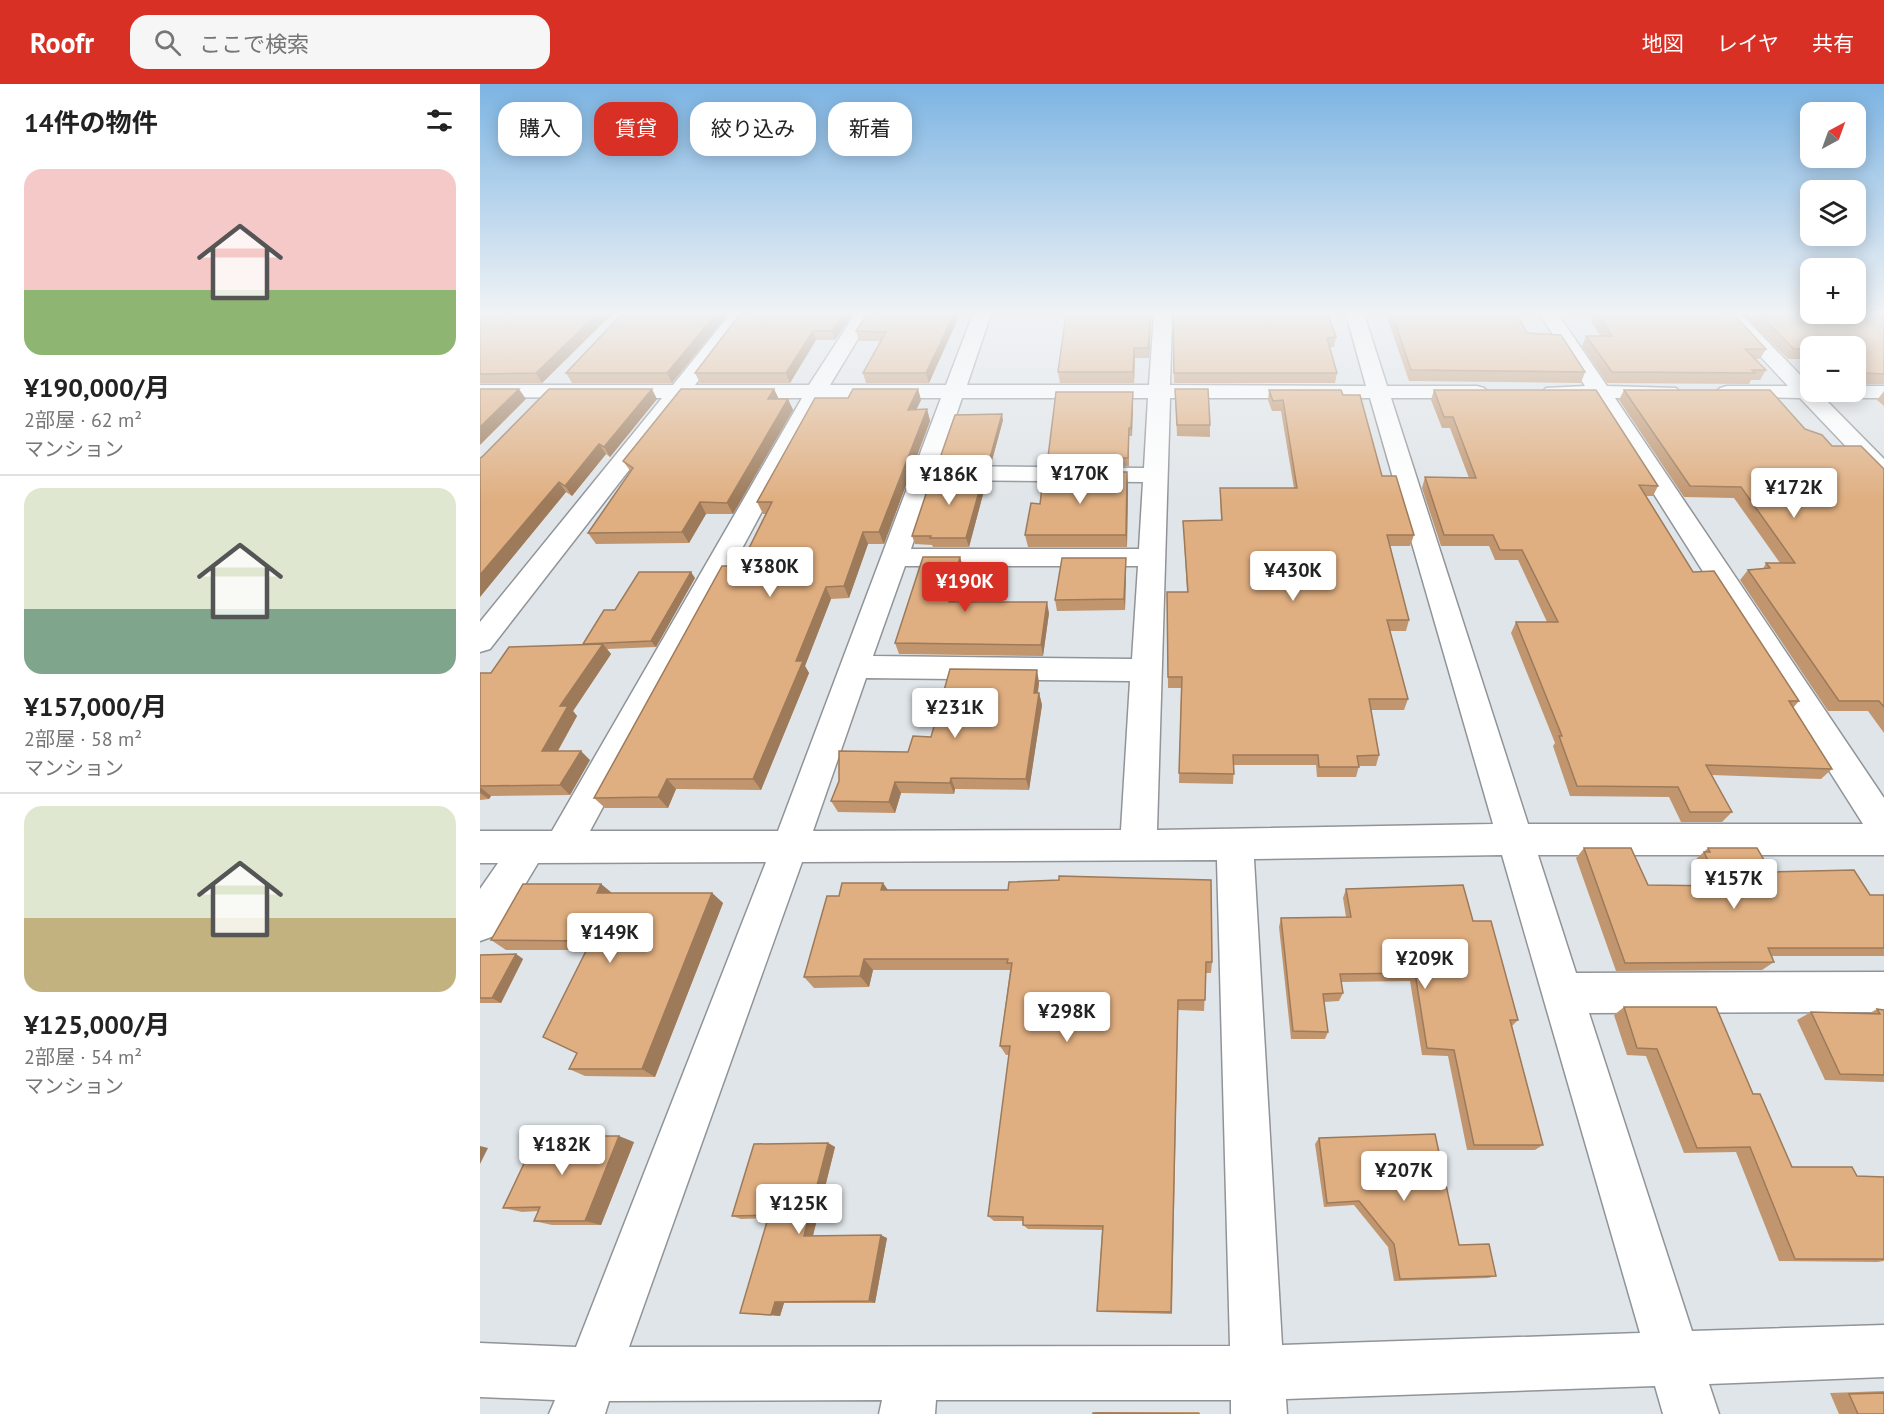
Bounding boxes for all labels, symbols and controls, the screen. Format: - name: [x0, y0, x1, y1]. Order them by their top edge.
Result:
- search box: [130, 15, 550, 69]
- text: Roofr: [30, 24, 94, 61]
- icon: search: [151, 26, 184, 59]
- text: ここで検索: [199, 30, 309, 58]
- text: 地図: [1642, 30, 1684, 57]
- text: レイヤ: [1717, 30, 1779, 57]
- text: 共有: [1812, 30, 1854, 57]
- chip: 購入: [498, 102, 582, 156]
- chip: 賃貸: [594, 102, 678, 156]
- chip: 絞り込み: [690, 102, 816, 156]
- chip: 新着: [828, 102, 912, 156]
- north arrow: [1800, 102, 1866, 168]
- map controls: [1800, 102, 1866, 402]
- icon: filters: [423, 104, 456, 137]
- text: 14件の物件: [24, 106, 157, 139]
- button: layers: [1800, 180, 1866, 246]
- icon: home: [186, 208, 294, 316]
- button: +: [1800, 258, 1866, 324]
- button: −: [1800, 336, 1866, 402]
- text: ¥190,000/月: [24, 371, 170, 404]
- text: 2部屋 · 62 m²: [24, 407, 142, 433]
- text: マンション: [24, 436, 124, 462]
- pin: ¥170K: [1038, 454, 1122, 505]
- pin: ¥186K: [907, 455, 991, 506]
- text: ¥170K: [1051, 460, 1109, 486]
- text: ¥186K: [920, 461, 978, 487]
- pin: ¥172K: [1752, 468, 1836, 519]
- text: ¥172K: [1765, 474, 1823, 500]
- icon: home: [186, 527, 294, 635]
- pin: ¥380K: [728, 547, 812, 598]
- pin: ¥430K: [1251, 551, 1335, 602]
- text: ¥380K: [741, 553, 799, 579]
- text: ¥430K: [1264, 557, 1322, 583]
- pin: ¥190K: [923, 562, 1007, 613]
- text: ¥190K: [936, 568, 994, 594]
- pin: ¥231K: [913, 688, 997, 739]
- text: ¥157,000/月: [24, 690, 167, 723]
- text: ¥231K: [926, 694, 984, 720]
- text: 2部屋 · 58 m²: [24, 726, 142, 752]
- text: マンション: [24, 755, 124, 781]
- icon: home: [186, 845, 294, 953]
- pin: ¥157K: [1692, 859, 1776, 910]
- text: ¥157K: [1705, 865, 1763, 891]
- pin: ¥149K: [568, 913, 652, 964]
- text: ¥149K: [581, 919, 639, 945]
- pin: ¥209K: [1383, 939, 1467, 990]
- text: ¥209K: [1396, 945, 1454, 971]
- pin: ¥298K: [1025, 992, 1109, 1043]
- text: ¥298K: [1038, 998, 1096, 1024]
- text: ¥125,000/月: [24, 1008, 170, 1041]
- text: 2部屋 · 54 m²: [24, 1044, 142, 1070]
- text: マンション: [24, 1073, 124, 1099]
- pin: ¥182K: [520, 1125, 604, 1176]
- text: ¥182K: [533, 1131, 591, 1157]
- pin: ¥207K: [1362, 1151, 1446, 1202]
- text: ¥207K: [1375, 1157, 1433, 1183]
- pin: ¥125K: [757, 1184, 841, 1235]
- text: ¥125K: [770, 1190, 828, 1216]

